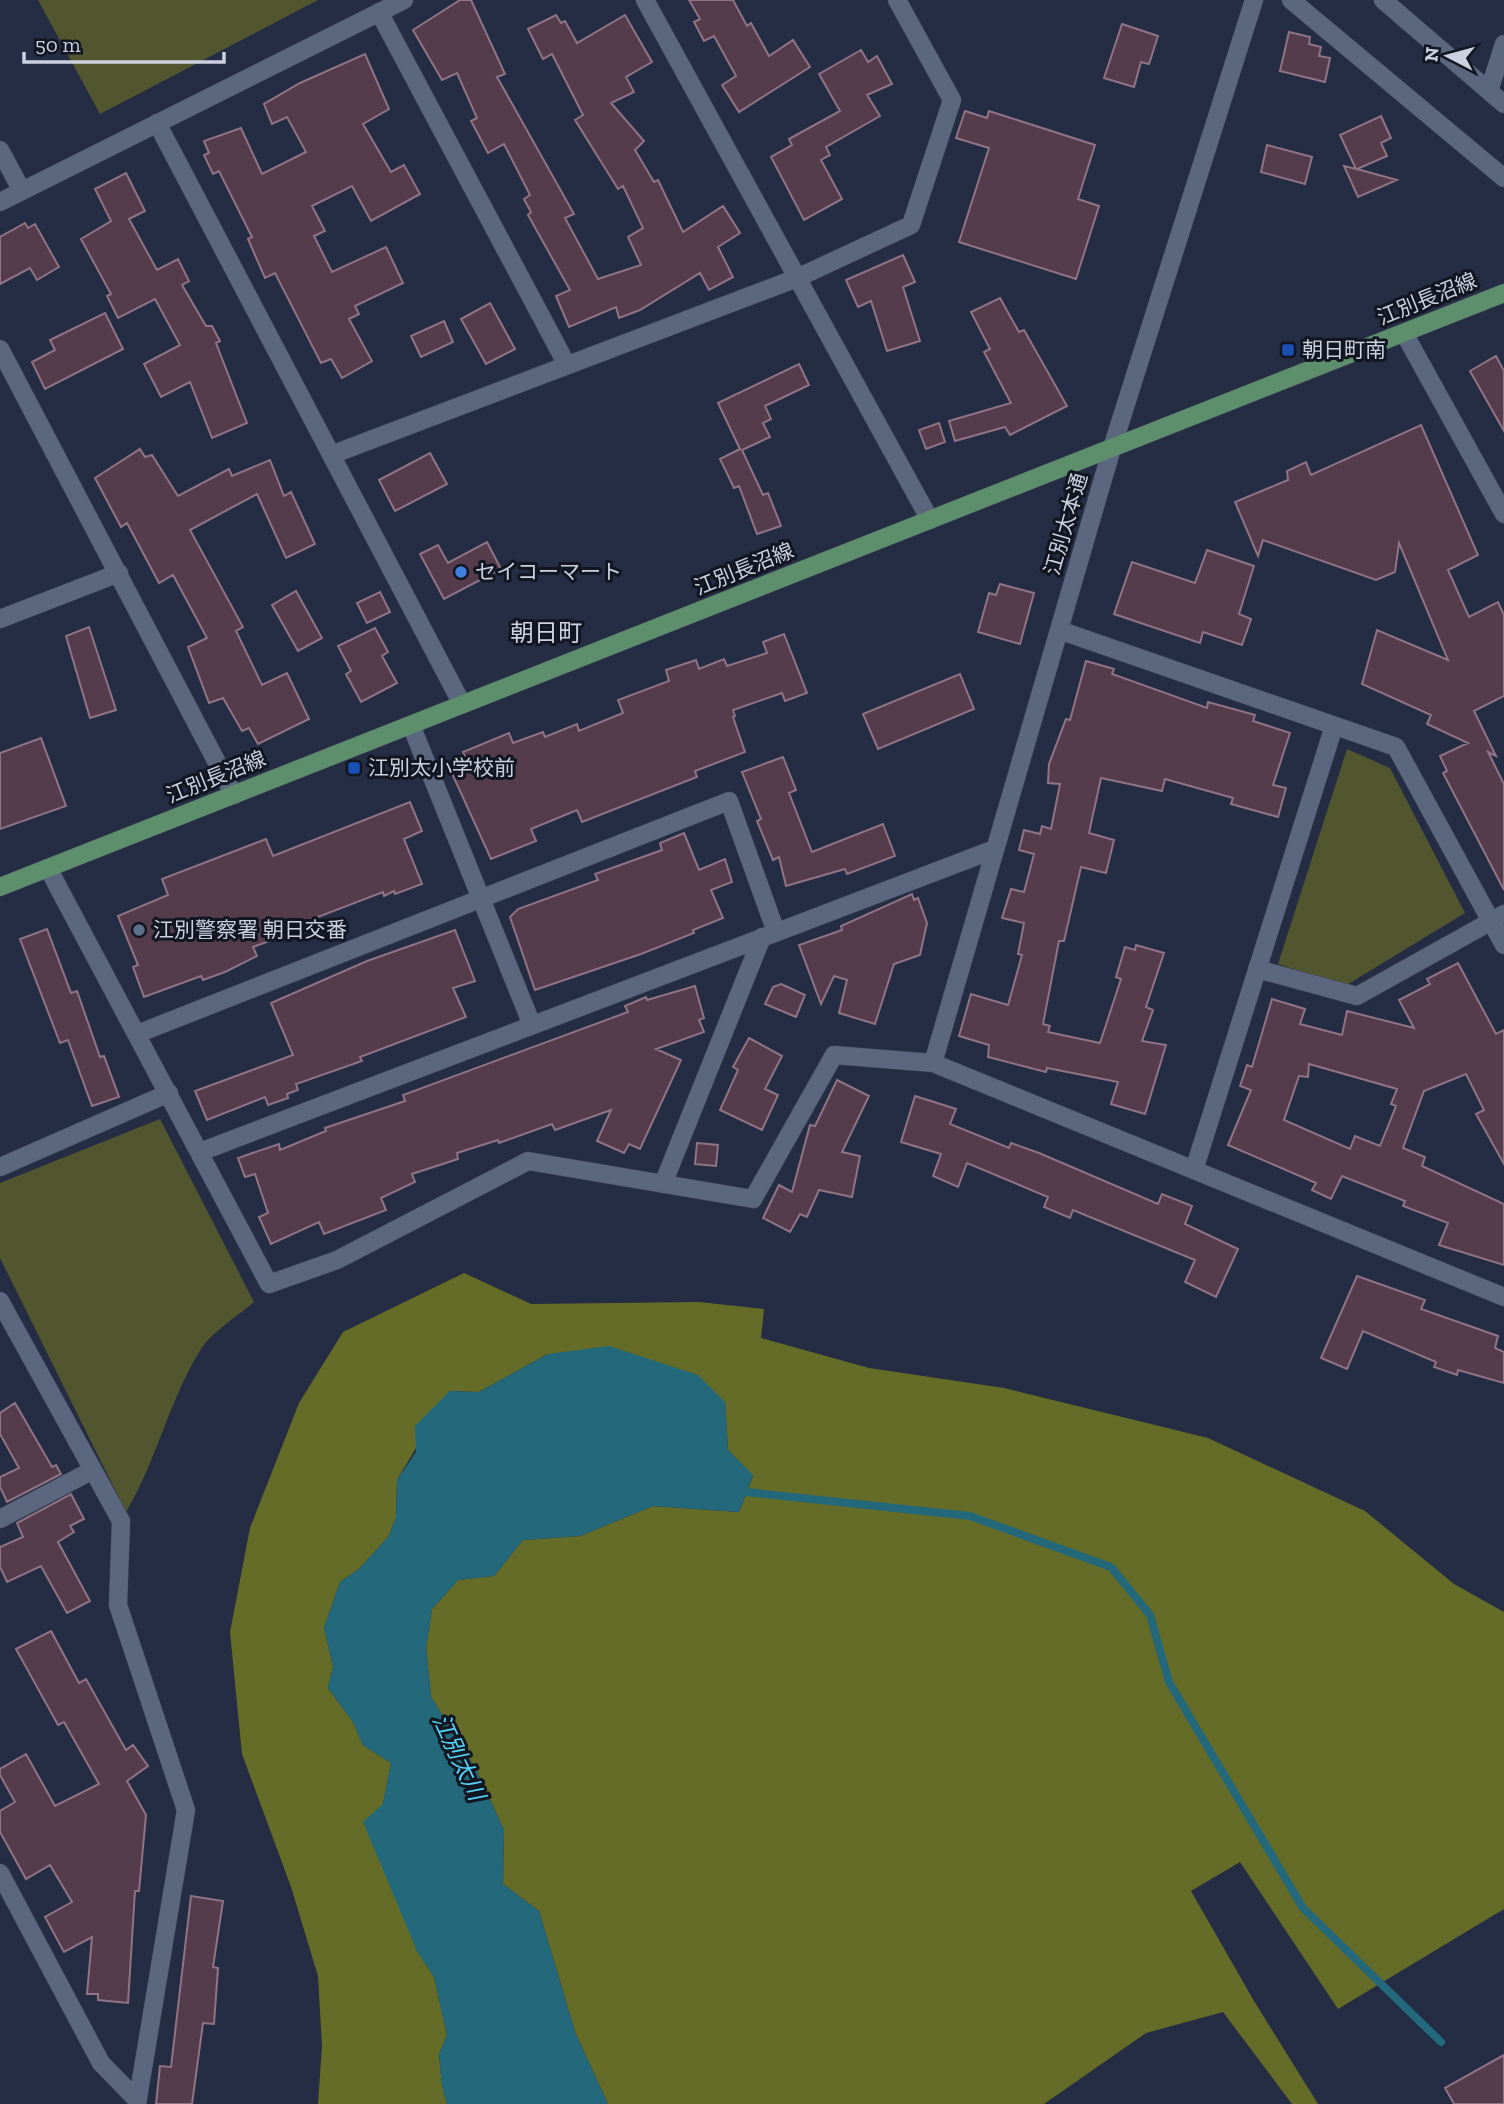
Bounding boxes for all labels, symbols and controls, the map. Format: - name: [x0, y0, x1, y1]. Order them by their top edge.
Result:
- scale bar: [24, 21, 224, 65]
- north arrow: [1413, 21, 1483, 91]
- text: 50 m: [35, 32, 81, 57]
- text: N: [1419, 46, 1444, 63]
- street label: 江別長沼線: [1373, 267, 1480, 330]
- place label: 朝日町南: [1302, 337, 1386, 362]
- marker: 朝日町南: [1280, 342, 1296, 358]
- street label: 江別太本通: [1039, 470, 1092, 578]
- street label: 江別長沼線: [690, 537, 797, 600]
- place label: セイコーマート: [475, 559, 622, 584]
- marker: セイコーマート: [453, 564, 469, 580]
- district label: 朝日町: [510, 618, 582, 647]
- street label: 江別長沼線: [162, 745, 269, 808]
- place label: 江別太小学校前: [368, 755, 515, 780]
- marker: 江別太小学校前: [346, 760, 362, 776]
- place label: 江別警察署 朝日交番: [153, 917, 347, 942]
- marker: 江別警察署 朝日交番: [131, 922, 147, 938]
- water label: 江別太川: [427, 1709, 492, 1807]

